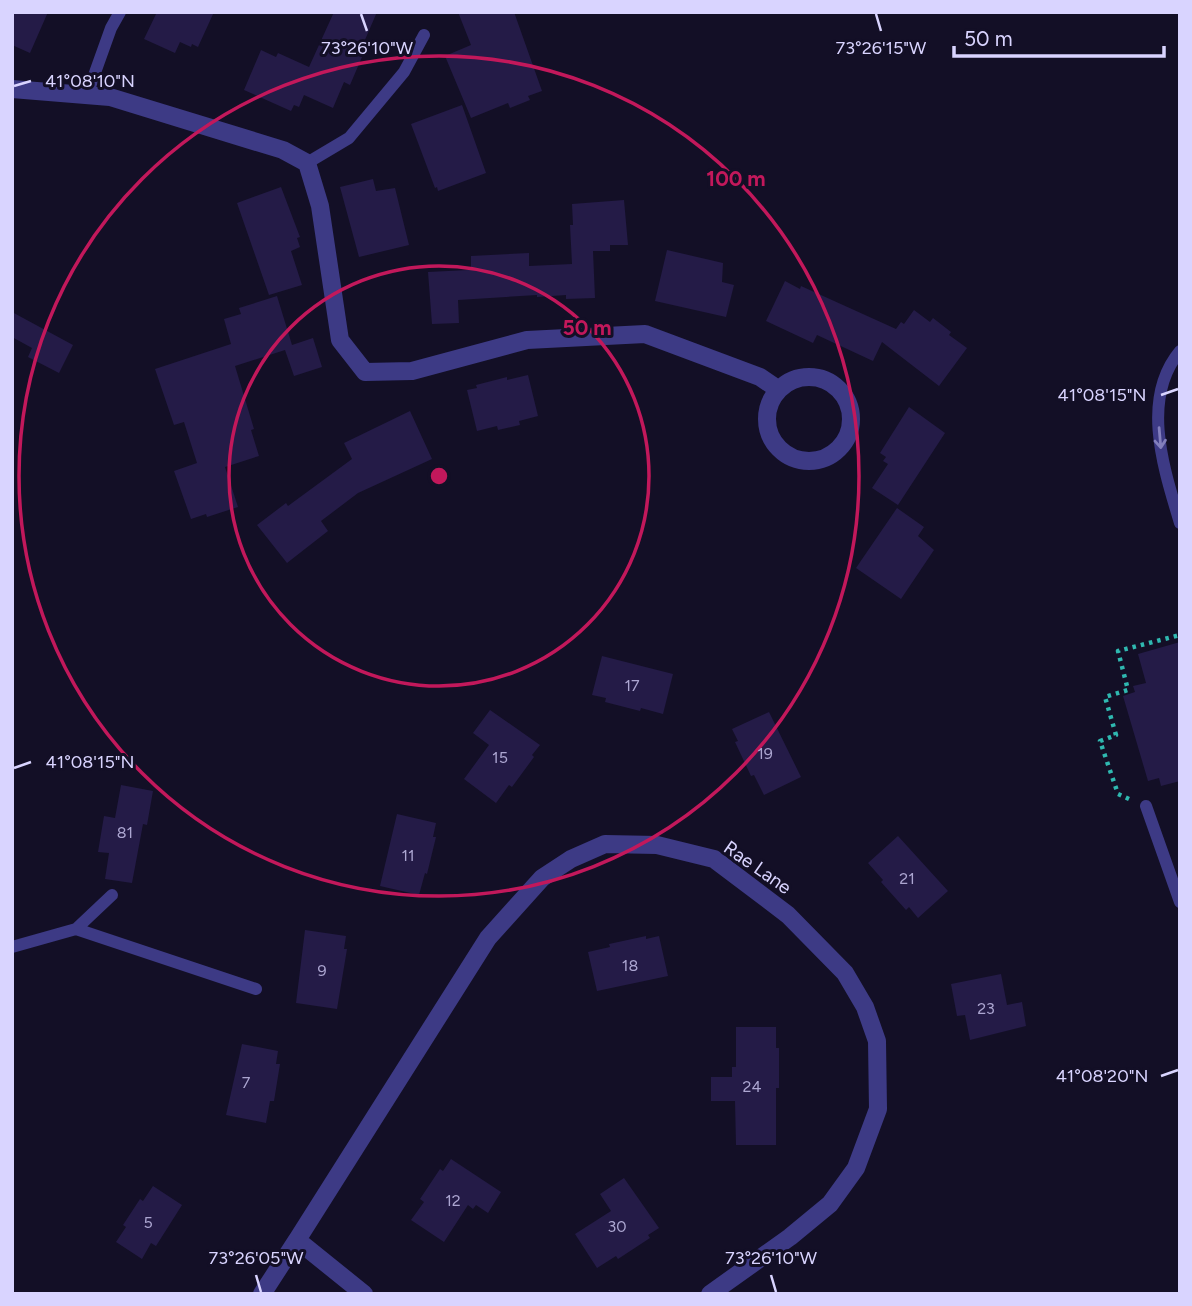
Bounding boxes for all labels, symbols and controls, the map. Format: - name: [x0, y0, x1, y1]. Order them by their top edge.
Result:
- scale bar: [954, 14, 1164, 58]
- text: 50 m: [964, 26, 1013, 51]
- text: 73°26'10"W: [321, 37, 414, 59]
- text: 73°26'15"W: [836, 37, 927, 59]
- text: 41°08'10"N: [45, 70, 135, 92]
- text: 100 m: [706, 166, 766, 191]
- text: 50 m: [562, 315, 612, 340]
- text: 41°08'15"N: [1058, 384, 1146, 406]
- one-way arrow: [1154, 426, 1167, 448]
- centre of rings: [427, 464, 451, 488]
- house number: 17: [624, 676, 640, 695]
- house number: 19: [757, 744, 773, 763]
- house number: 15: [492, 748, 508, 767]
- text: 41°08'15"N: [46, 751, 134, 773]
- house number: 81: [117, 823, 133, 842]
- street label: Rae Lane: [719, 836, 796, 899]
- house number: 11: [401, 846, 415, 865]
- house number: 21: [899, 869, 915, 888]
- house number: 18: [622, 956, 638, 975]
- house number: 9: [317, 961, 327, 980]
- house number: 23: [977, 999, 995, 1018]
- text: 41°08'20"N: [1056, 1065, 1148, 1087]
- house number: 7: [242, 1073, 251, 1092]
- house number: 24: [743, 1077, 761, 1096]
- house number: 12: [445, 1191, 461, 1210]
- house number: 5: [143, 1213, 153, 1232]
- house number: 30: [608, 1217, 626, 1236]
- text: 73°26'05"W: [209, 1247, 304, 1269]
- text: 73°26'10"W: [725, 1247, 818, 1269]

